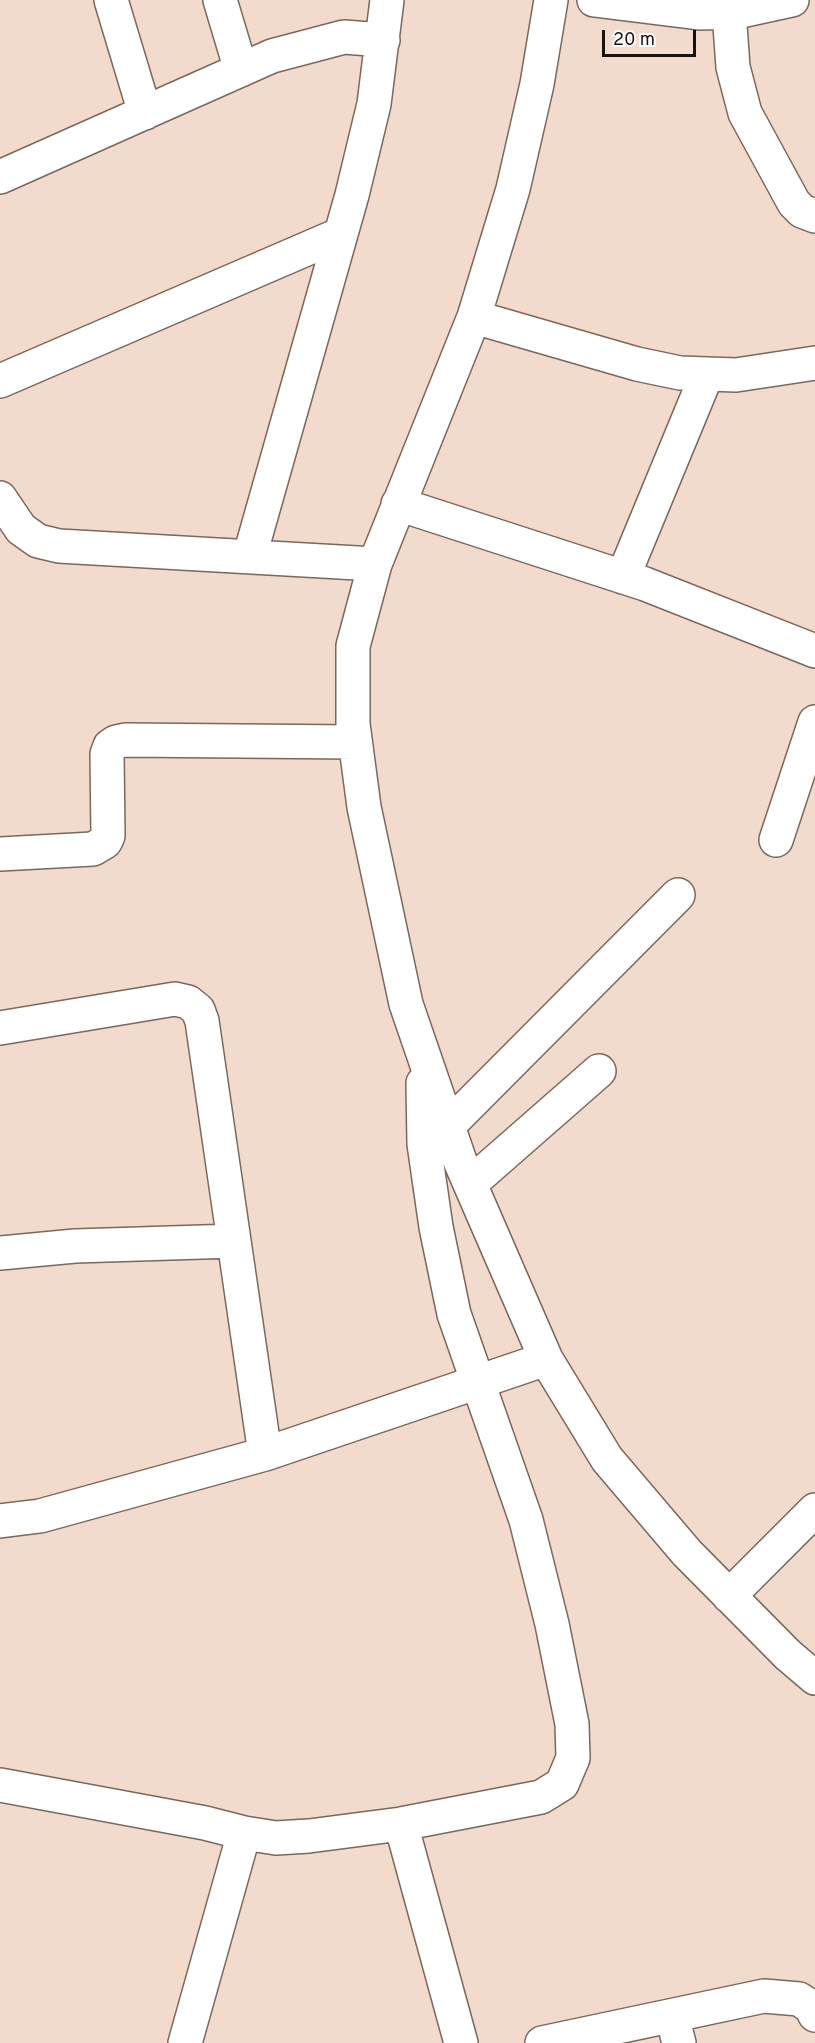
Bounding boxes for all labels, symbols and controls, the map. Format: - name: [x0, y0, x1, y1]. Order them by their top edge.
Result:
- scale bar: [605, 18, 700, 56]
- text: 20 m: [613, 29, 655, 52]

